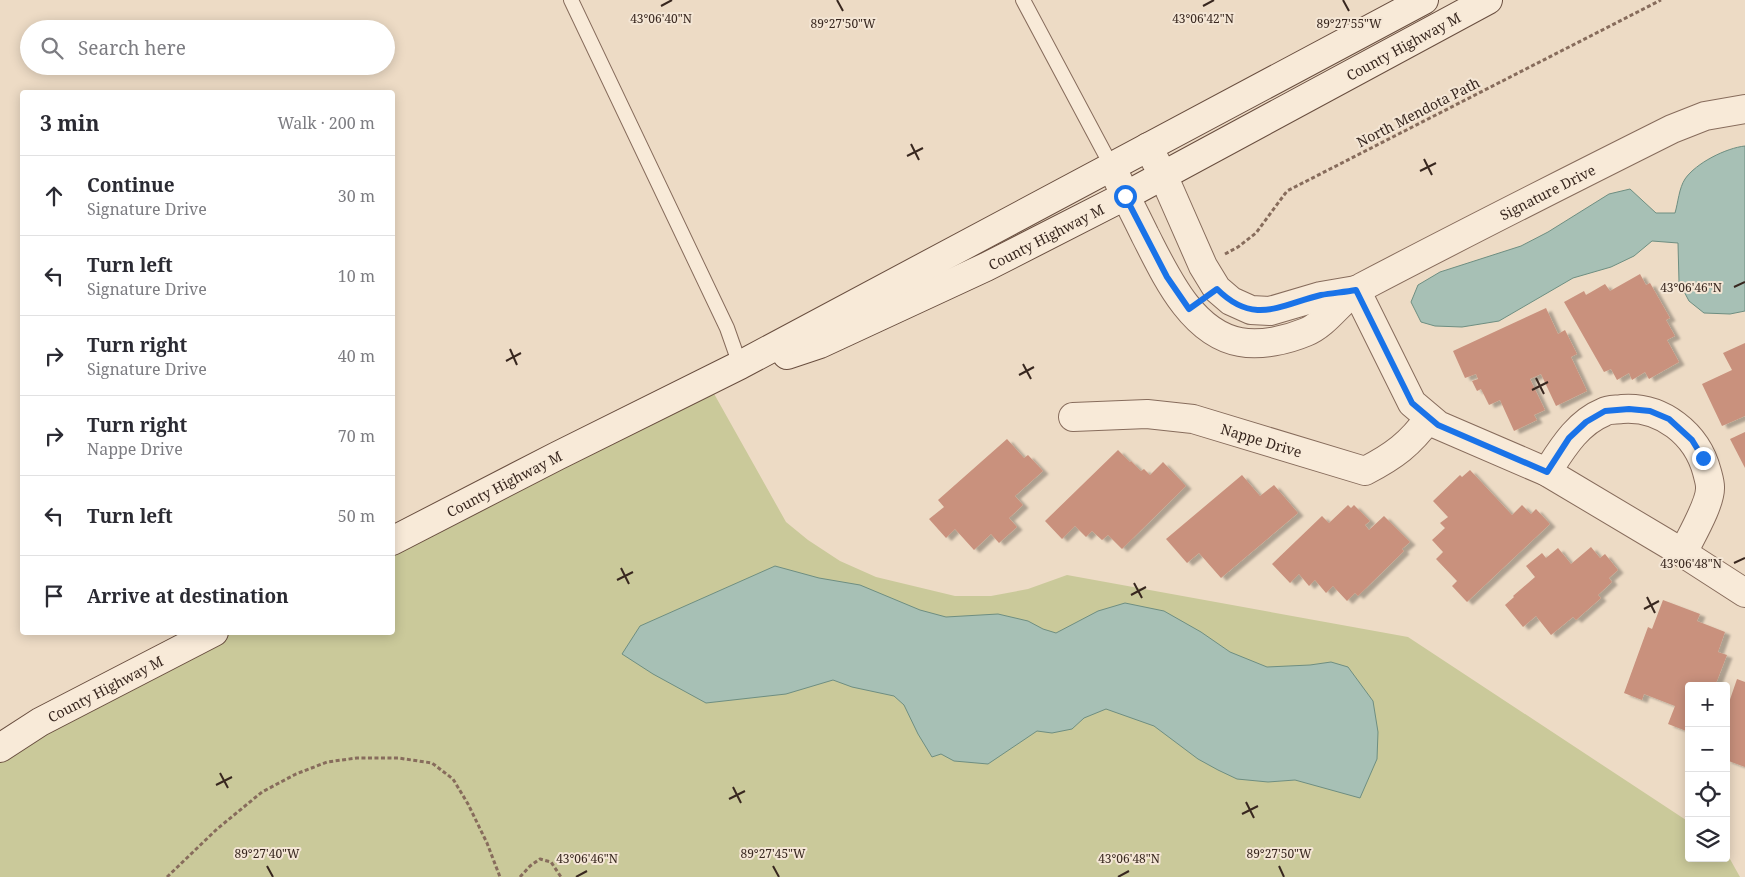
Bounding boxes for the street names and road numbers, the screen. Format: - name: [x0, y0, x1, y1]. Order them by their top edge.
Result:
- street label: County Highway M: [1343, 7, 1464, 84]
- street label: North Mendota Path: [1353, 73, 1483, 151]
- street label: Signature Drive: [1496, 160, 1598, 224]
- street label: County Highway M: [985, 199, 1107, 274]
- street label: Nappe Drive: [1219, 419, 1304, 461]
- street label: County Highway M: [443, 446, 565, 521]
- street label: County Highway M: [44, 651, 166, 726]

